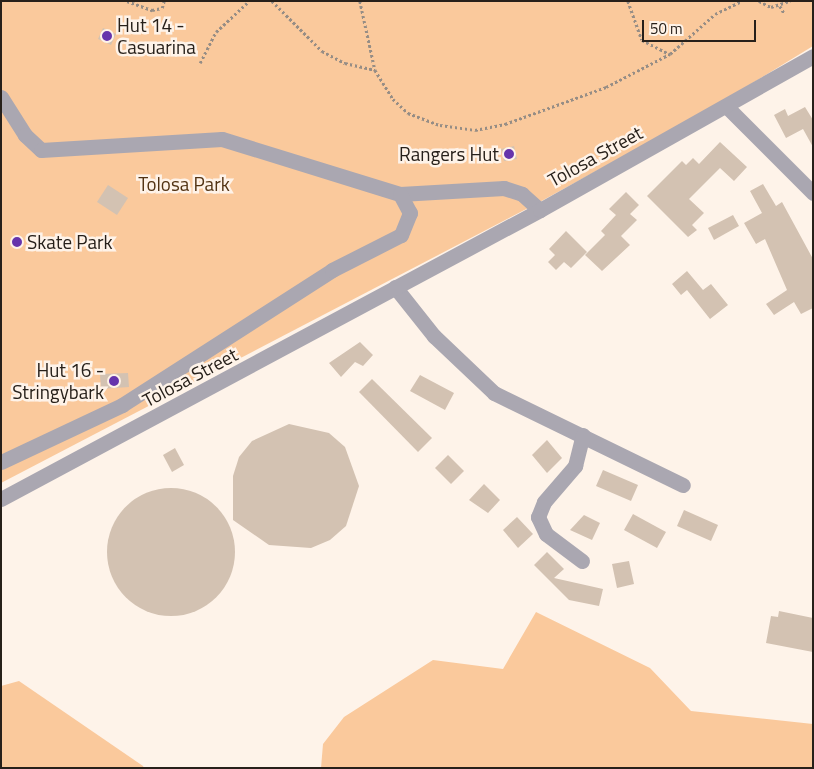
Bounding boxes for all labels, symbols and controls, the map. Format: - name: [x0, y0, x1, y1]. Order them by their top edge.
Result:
- scale bar: [644, 10, 758, 42]
- place label: Hut 14 - Casuarina: [117, 14, 196, 58]
- text: 50 m: [650, 17, 683, 40]
- marker: Hut 14 - Casuarina: [101, 30, 113, 42]
- street label: Tolosa Street: [544, 121, 646, 191]
- place label: Rangers Hut: [399, 143, 499, 165]
- marker: Rangers Hut: [503, 148, 515, 160]
- park label: Tolosa Park: [138, 173, 230, 195]
- place label: Skate Park: [27, 231, 113, 253]
- marker: Skate Park: [11, 236, 23, 248]
- street label: Tolosa Street: [139, 342, 241, 412]
- place label: Hut 16 - Stringybark: [12, 359, 104, 403]
- marker: Hut 16 - Stringybark: [108, 375, 120, 387]

